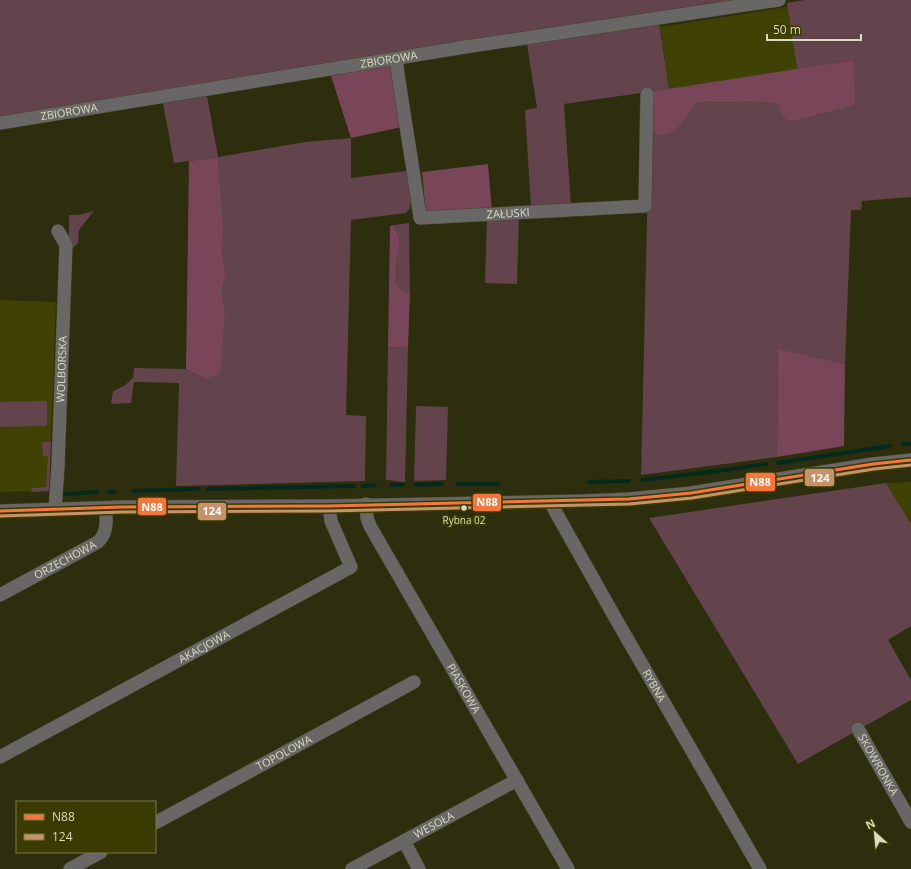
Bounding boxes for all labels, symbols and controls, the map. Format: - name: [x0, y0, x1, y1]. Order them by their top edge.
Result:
- scale bar: [767, 16, 861, 42]
- text: 50 m: [773, 21, 801, 38]
- street label: ZBIOROWA: [359, 47, 418, 71]
- street label: ZBIOROWA: [39, 99, 99, 123]
- street label: ZAŁUSKI: [486, 204, 530, 221]
- street label: WOLBORSKA: [52, 336, 70, 403]
- line badge: 124: [804, 468, 835, 487]
- text: 124: [811, 470, 830, 485]
- line badge: N88: [745, 472, 776, 492]
- text: N88: [749, 474, 771, 489]
- line badge: N88: [472, 493, 502, 512]
- text: N88: [476, 494, 498, 509]
- line badge: N88: [137, 497, 167, 516]
- text: N88: [141, 499, 163, 514]
- line badge: 124: [197, 502, 227, 521]
- text: 124: [203, 503, 222, 518]
- marker: Rybna 02: [459, 503, 469, 513]
- place label: Rybna 02: [442, 513, 486, 527]
- street label: ORZECHOWA: [31, 536, 99, 582]
- street label: AKACJOWA: [175, 626, 232, 666]
- street label: PIASKOWA: [444, 660, 484, 716]
- street label: RYBNA: [639, 666, 670, 704]
- street label: TOPOLOWA: [253, 731, 314, 774]
- street label: SKOWRONKA: [855, 731, 902, 798]
- legend: [16, 801, 156, 853]
- street label: WESOŁA: [411, 807, 456, 841]
- text: N88: [52, 808, 75, 825]
- north arrow: [855, 813, 895, 853]
- text: N: [863, 815, 878, 832]
- text: 124: [52, 828, 73, 845]

